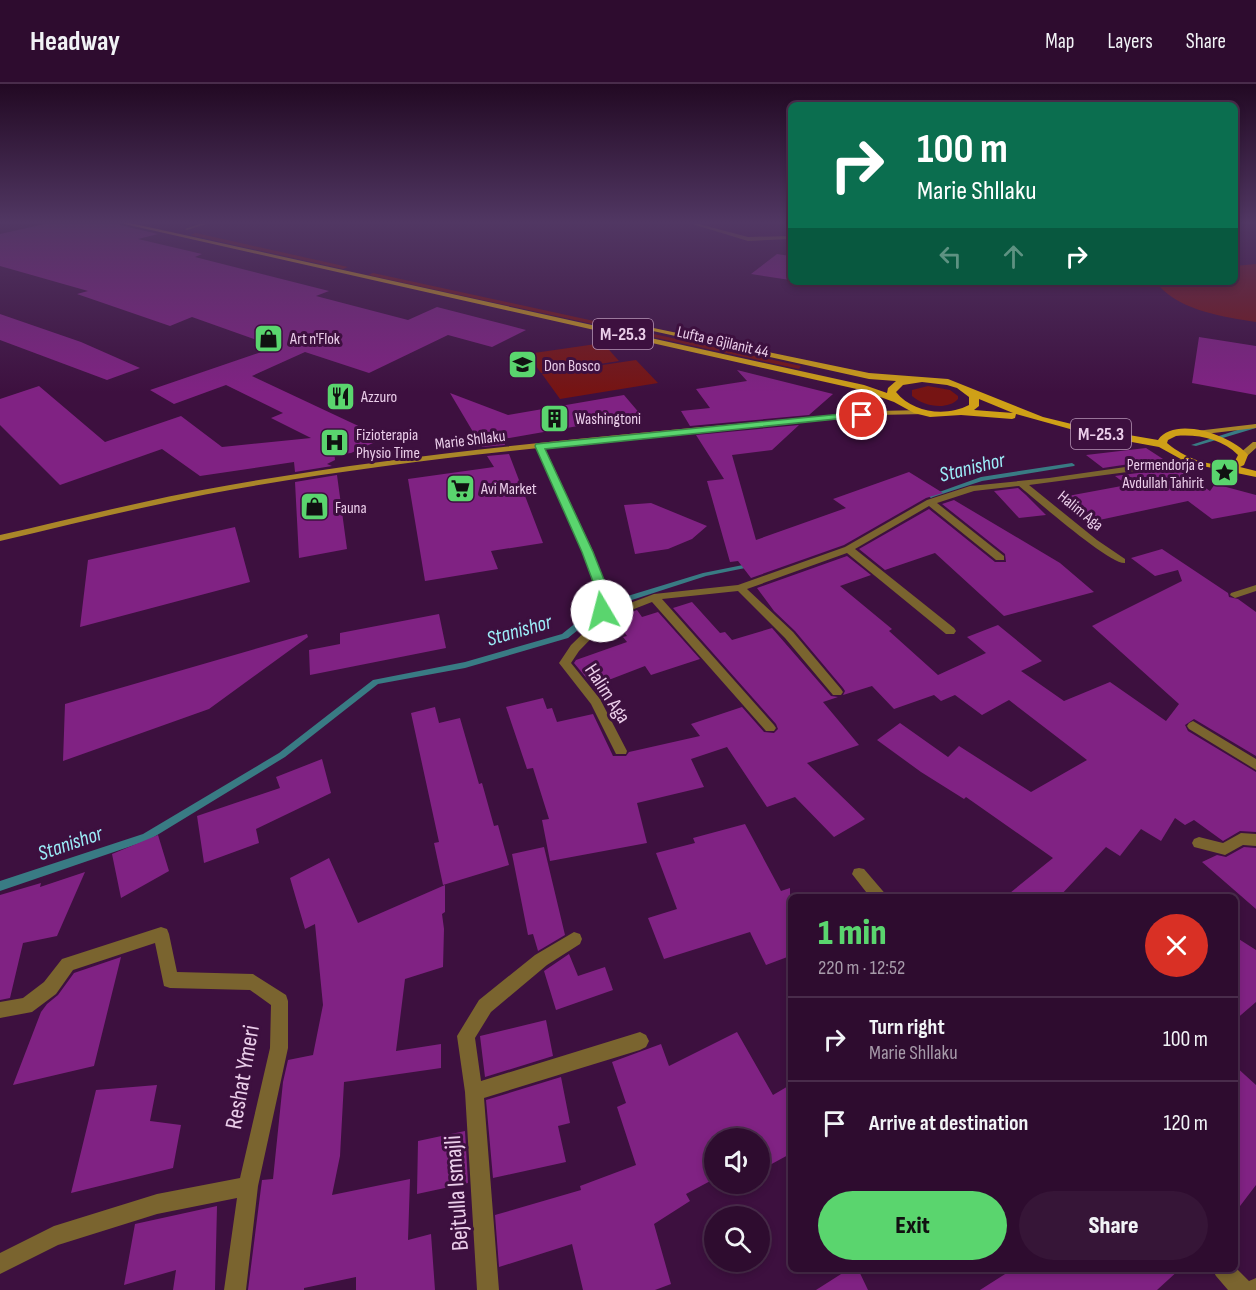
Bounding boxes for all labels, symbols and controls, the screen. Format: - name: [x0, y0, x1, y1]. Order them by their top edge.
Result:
- text: Headway: [30, 25, 120, 58]
- text: Map: [1045, 29, 1074, 54]
- text: Layers: [1107, 29, 1153, 54]
- text: Share: [1186, 29, 1226, 54]
- text: 100 m: [917, 124, 1008, 175]
- icon: right: [818, 126, 896, 204]
- text: Marie Shllaku: [917, 175, 1037, 207]
- icon: left: [934, 240, 967, 273]
- icon: ahead: [997, 240, 1030, 273]
- icon: right: [1060, 240, 1093, 273]
- road number: M-25.3: [593, 319, 653, 349]
- shop icon: Art n'Flok: [253, 322, 285, 354]
- street label: Lufta e Gjilanit 44: [675, 323, 771, 362]
- place label: Art n'Flok: [289, 330, 340, 349]
- school or university icon: Don Bosco: [507, 349, 539, 381]
- place label: Don Bosco: [544, 357, 600, 376]
- restaurant icon: Azzuro: [324, 380, 356, 412]
- place label: Azzuro: [360, 388, 397, 407]
- pin: [836, 389, 887, 440]
- icon: arrive: [845, 398, 878, 431]
- building icon: Washingtoni: [538, 402, 570, 434]
- place label: Washingtoni: [575, 410, 641, 429]
- road number: M-25.3: [1071, 419, 1131, 449]
- place label: Fizioterapia Physio Time: [356, 426, 420, 463]
- hospital icon: Fizioterapia Physio Time: [319, 427, 351, 459]
- street label: Marie Shllaku: [434, 427, 506, 454]
- water label: Stanishor: [937, 447, 1009, 488]
- place label: Permendorja e Avdullah Tahirit: [1122, 456, 1204, 493]
- place icon: Permendorja e Avdullah Tahirit: [1209, 457, 1241, 489]
- supermarket icon: Avi Market: [444, 472, 476, 504]
- place label: Avi Market: [480, 480, 537, 499]
- street label: Halim Aga: [1054, 487, 1107, 535]
- shop icon: Fauna: [298, 491, 330, 523]
- place label: Fauna: [335, 499, 367, 518]
- position arrow: [570, 579, 634, 643]
- water label: Stanishor: [484, 609, 556, 652]
- street label: Halim Aga: [579, 659, 635, 728]
- water label: Stanishor: [35, 820, 107, 866]
- text: 1 min: [818, 912, 886, 955]
- button: close: [1145, 914, 1208, 977]
- text: 220 m · 12:52: [818, 956, 905, 980]
- text: Turn right: [869, 1014, 945, 1041]
- street label: Reshat Ymeri: [219, 1023, 266, 1131]
- icon: right: [818, 1023, 851, 1056]
- text: 100 m: [1163, 1026, 1208, 1053]
- text: Marie Shllaku: [869, 1041, 958, 1065]
- icon: arrive: [818, 1107, 851, 1140]
- text: Arrive at destination: [869, 1110, 1028, 1137]
- text: 120 m: [1164, 1110, 1208, 1137]
- map controls: [704, 1128, 770, 1272]
- button: sound: [704, 1128, 770, 1194]
- street label: Bejtulla Ismajli: [438, 1134, 475, 1252]
- button: Exit: [818, 1191, 1007, 1260]
- button: Share: [1019, 1191, 1208, 1260]
- button: search: [704, 1206, 770, 1272]

